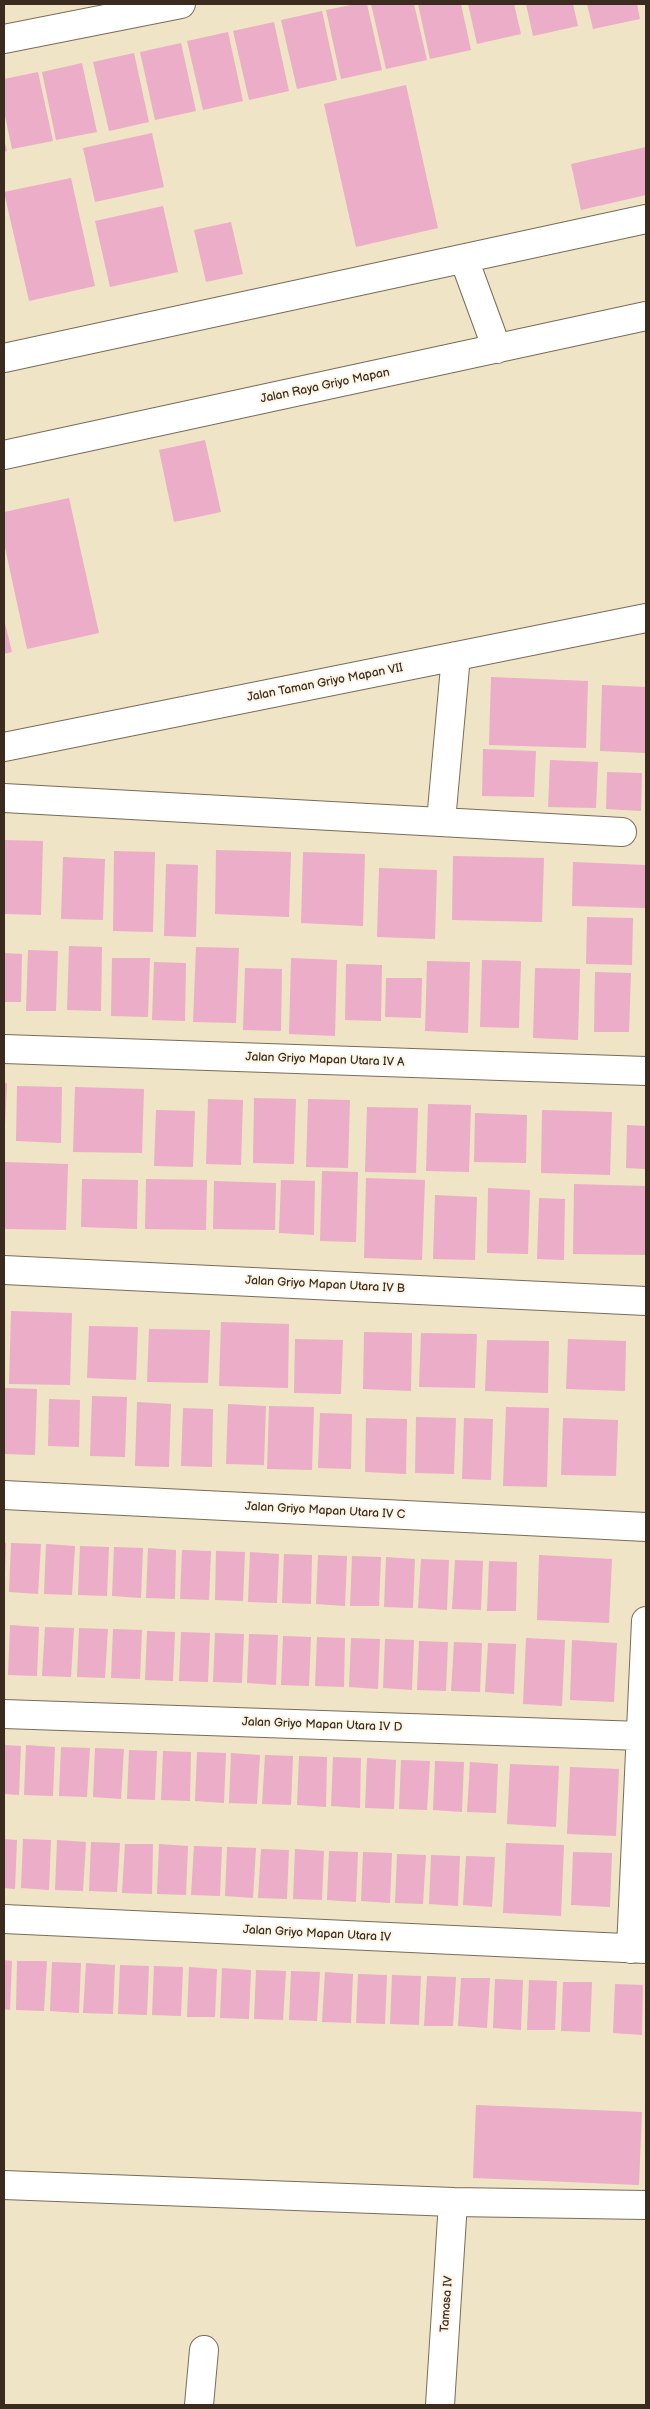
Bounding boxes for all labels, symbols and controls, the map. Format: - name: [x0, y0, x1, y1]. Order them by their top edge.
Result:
- street label: Jalan Raya Griyo Mapan: [259, 365, 391, 407]
- street label: Jalan Taman Griyo Mapan VII: [246, 661, 404, 705]
- street label: Jalan Griyo Mapan Utara IV A: [245, 1050, 405, 1070]
- street label: Jalan Griyo Mapan Utara IV B: [245, 1274, 405, 1296]
- street label: Jalan Griyo Mapan Utara IV C: [245, 1500, 405, 1522]
- street label: Jalan Griyo Mapan Utara IV D: [242, 1715, 402, 1735]
- street label: Jalan Griyo Mapan Utara IV: [242, 1923, 392, 1945]
- street label: Tamasa IV: [438, 2275, 456, 2333]

